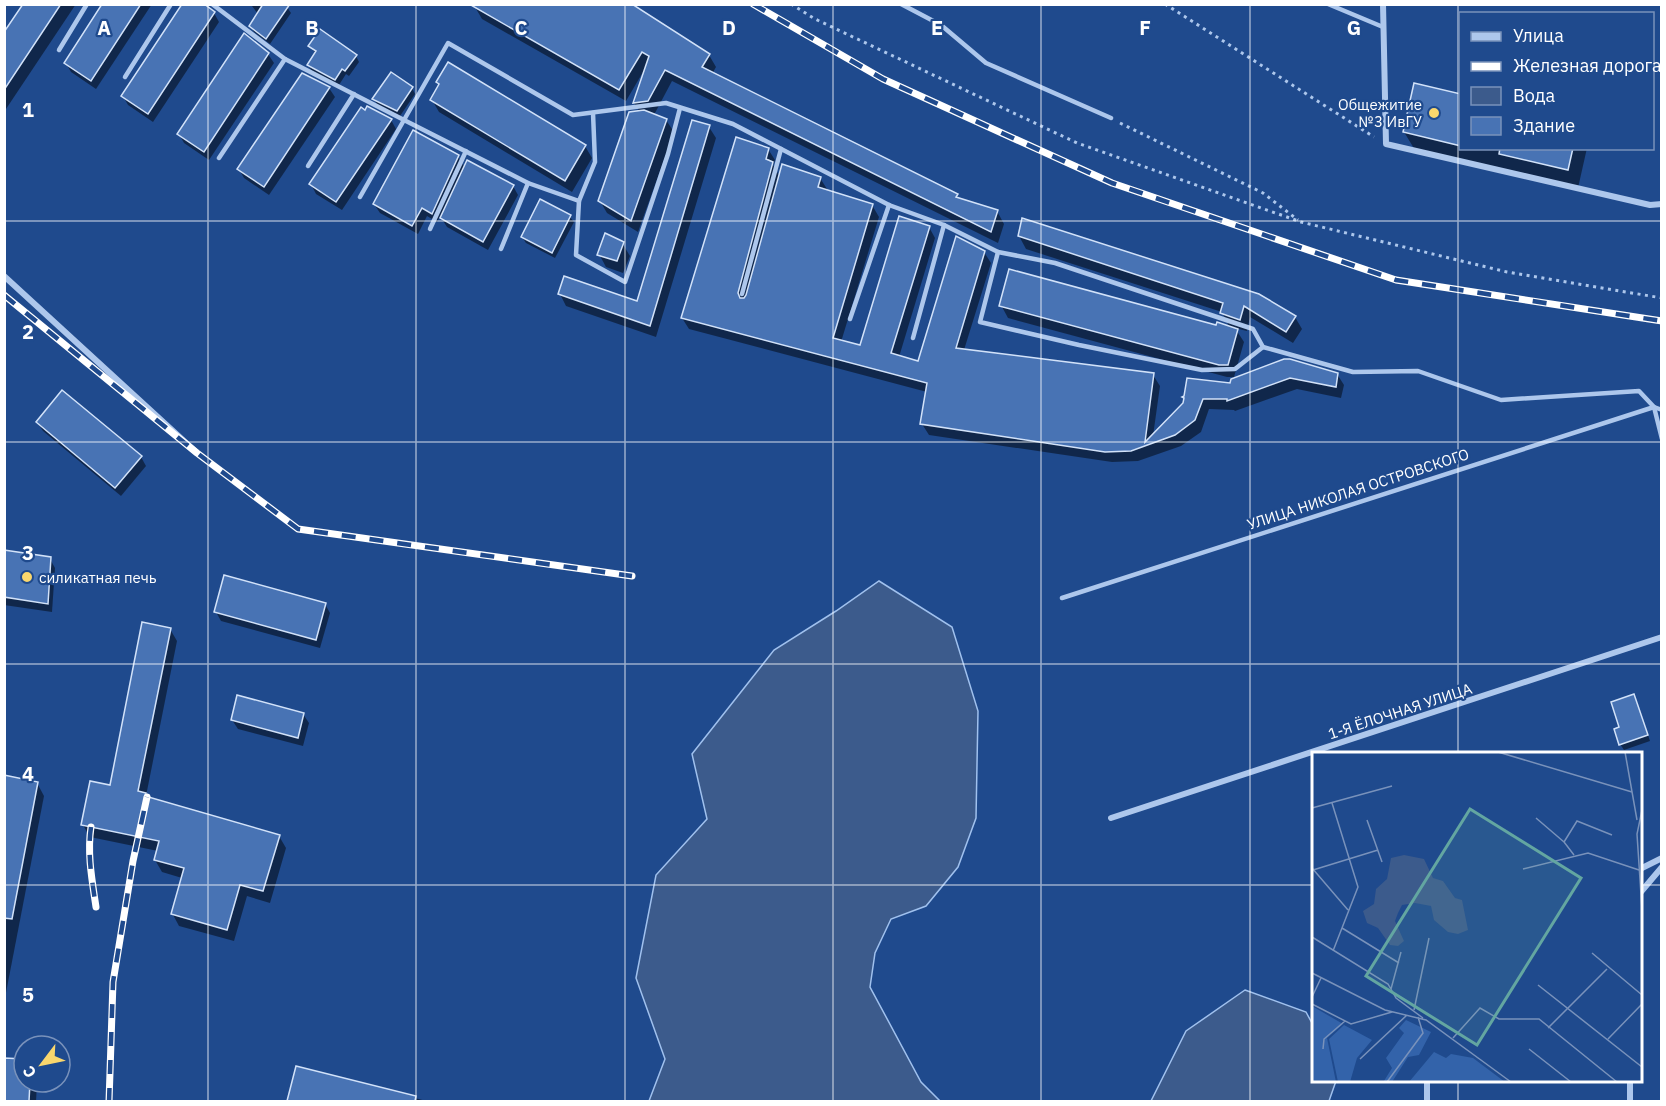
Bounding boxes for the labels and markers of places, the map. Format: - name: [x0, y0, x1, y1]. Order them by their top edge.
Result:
- place label: Общежитие №3 ИвГУ: [1338, 95, 1422, 131]
- marker: Общежитие №3 ИвГУ: [1427, 106, 1441, 120]
- place label: силикатная печь: [39, 568, 157, 587]
- marker: силикатная печь: [20, 570, 34, 584]

